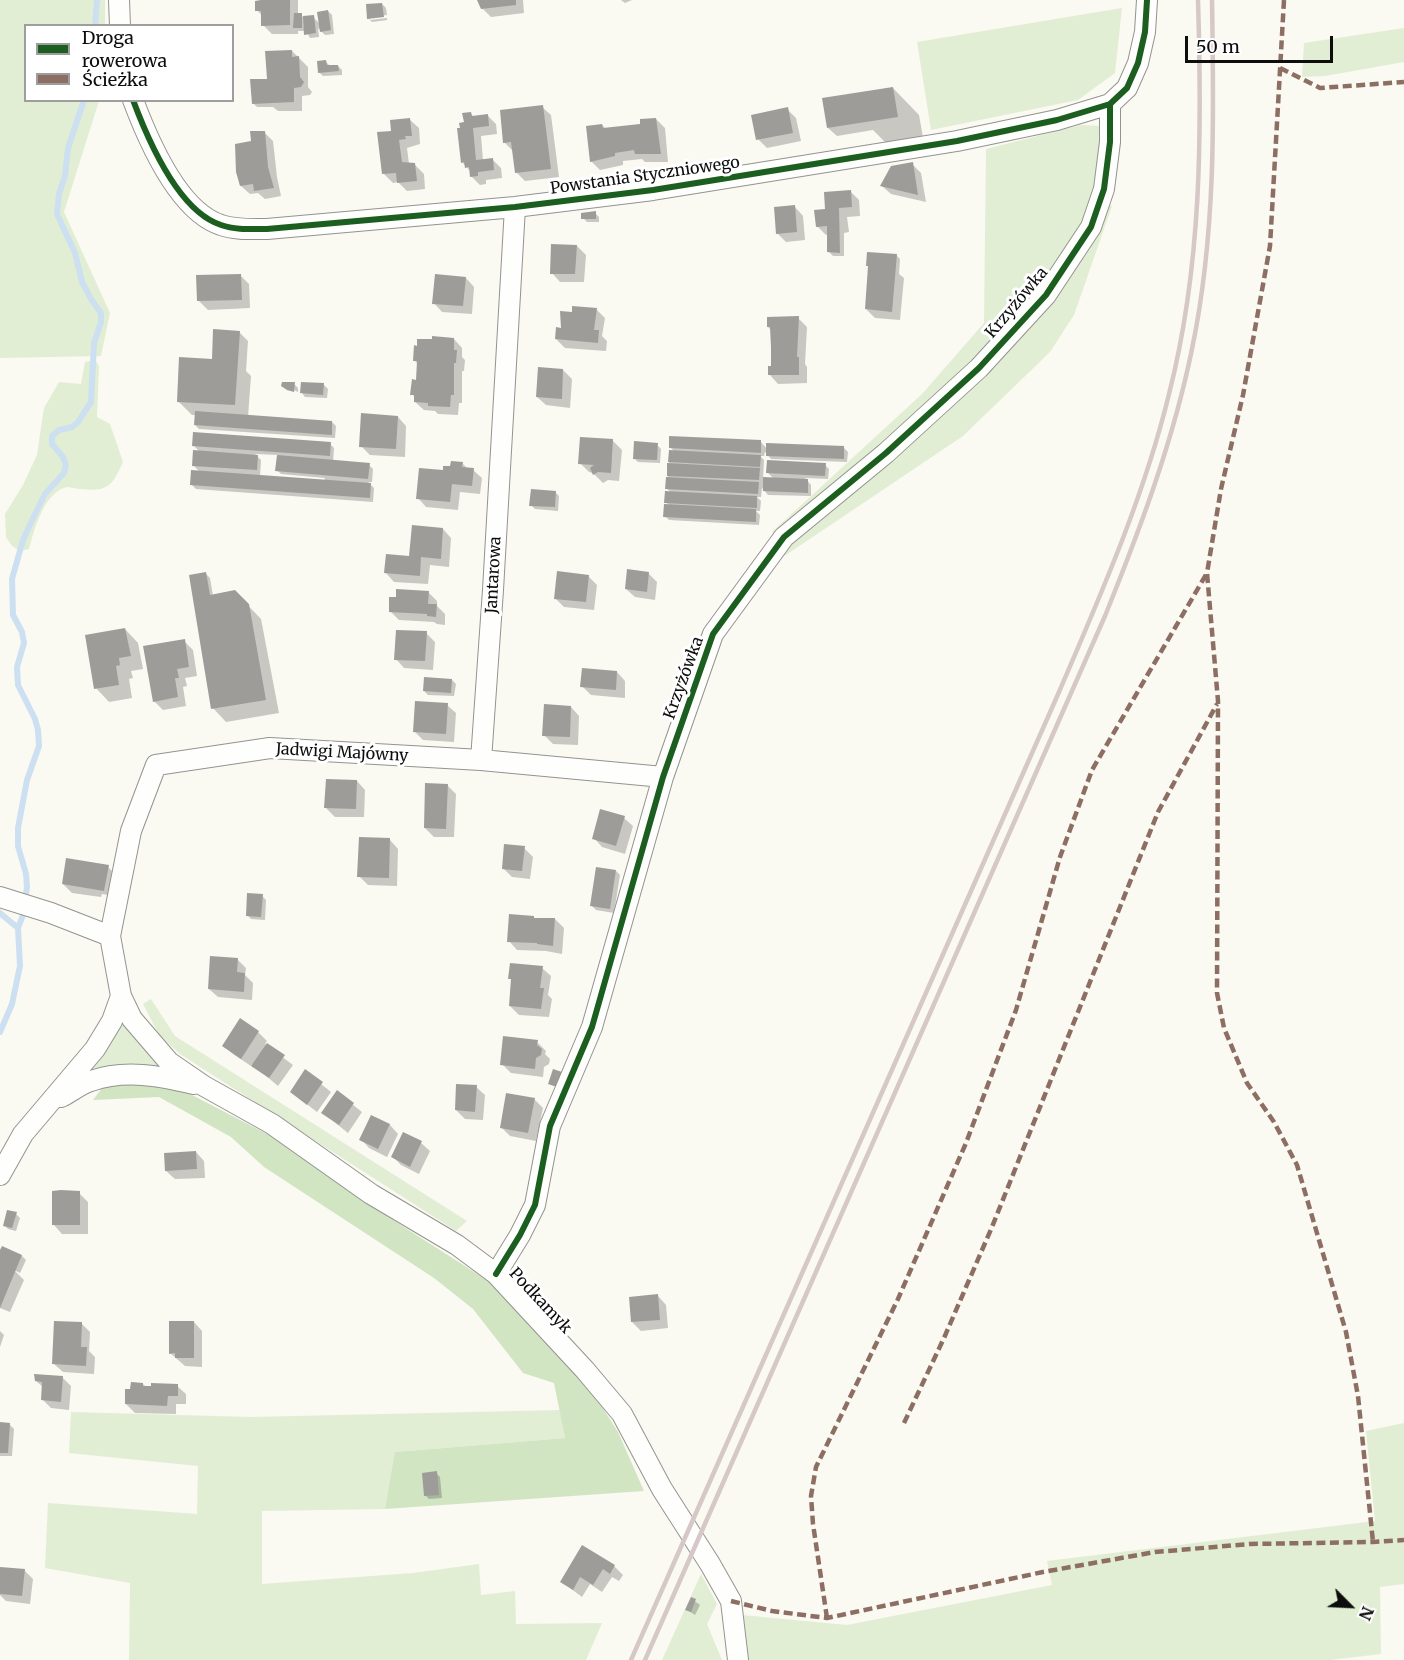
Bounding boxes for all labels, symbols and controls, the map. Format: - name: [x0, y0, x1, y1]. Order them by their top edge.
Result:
- legend: [24, 24, 234, 102]
- scale bar: [1188, 24, 1336, 62]
- text: Droga rowerowa: [82, 26, 167, 72]
- text: 50 m: [1196, 35, 1240, 58]
- text: Ścieżka: [82, 68, 148, 91]
- street label: Powstania Styczniowego: [549, 153, 741, 199]
- street label: Krzyżówka: [982, 264, 1052, 342]
- street label: Jantarowa: [482, 536, 506, 614]
- street label: Krzyżówka: [660, 634, 708, 722]
- street label: Jadwigi Majówny: [275, 740, 409, 766]
- street label: Podkamyk: [505, 1264, 575, 1338]
- north arrow: [1320, 1576, 1380, 1636]
- text: N: [1355, 1603, 1378, 1623]

